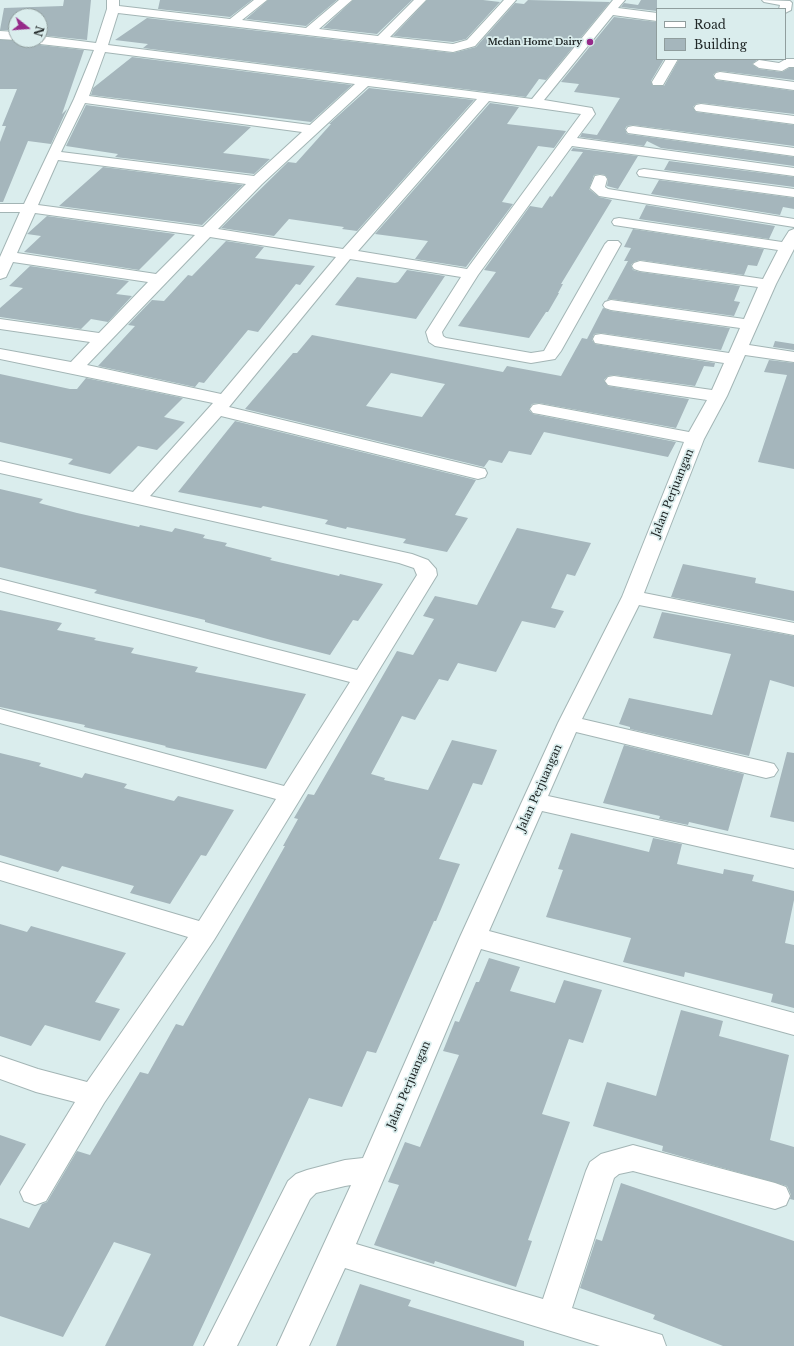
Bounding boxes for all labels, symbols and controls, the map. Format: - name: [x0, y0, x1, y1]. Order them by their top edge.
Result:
- north arrow: [8, 8, 48, 48]
- legend: [656, 8, 786, 60]
- text: Road: [694, 17, 726, 32]
- text: N: [30, 24, 47, 38]
- place label: Medan Home Dairy: [488, 37, 582, 47]
- marker: Medan Home Dairy: [585, 37, 595, 47]
- text: Building: [694, 37, 747, 52]
- street label: Jalan Perjuangan: [649, 447, 697, 539]
- street label: Jalan Perjuangan: [515, 742, 565, 834]
- street label: Jalan Perjuangan: [385, 1039, 433, 1131]

